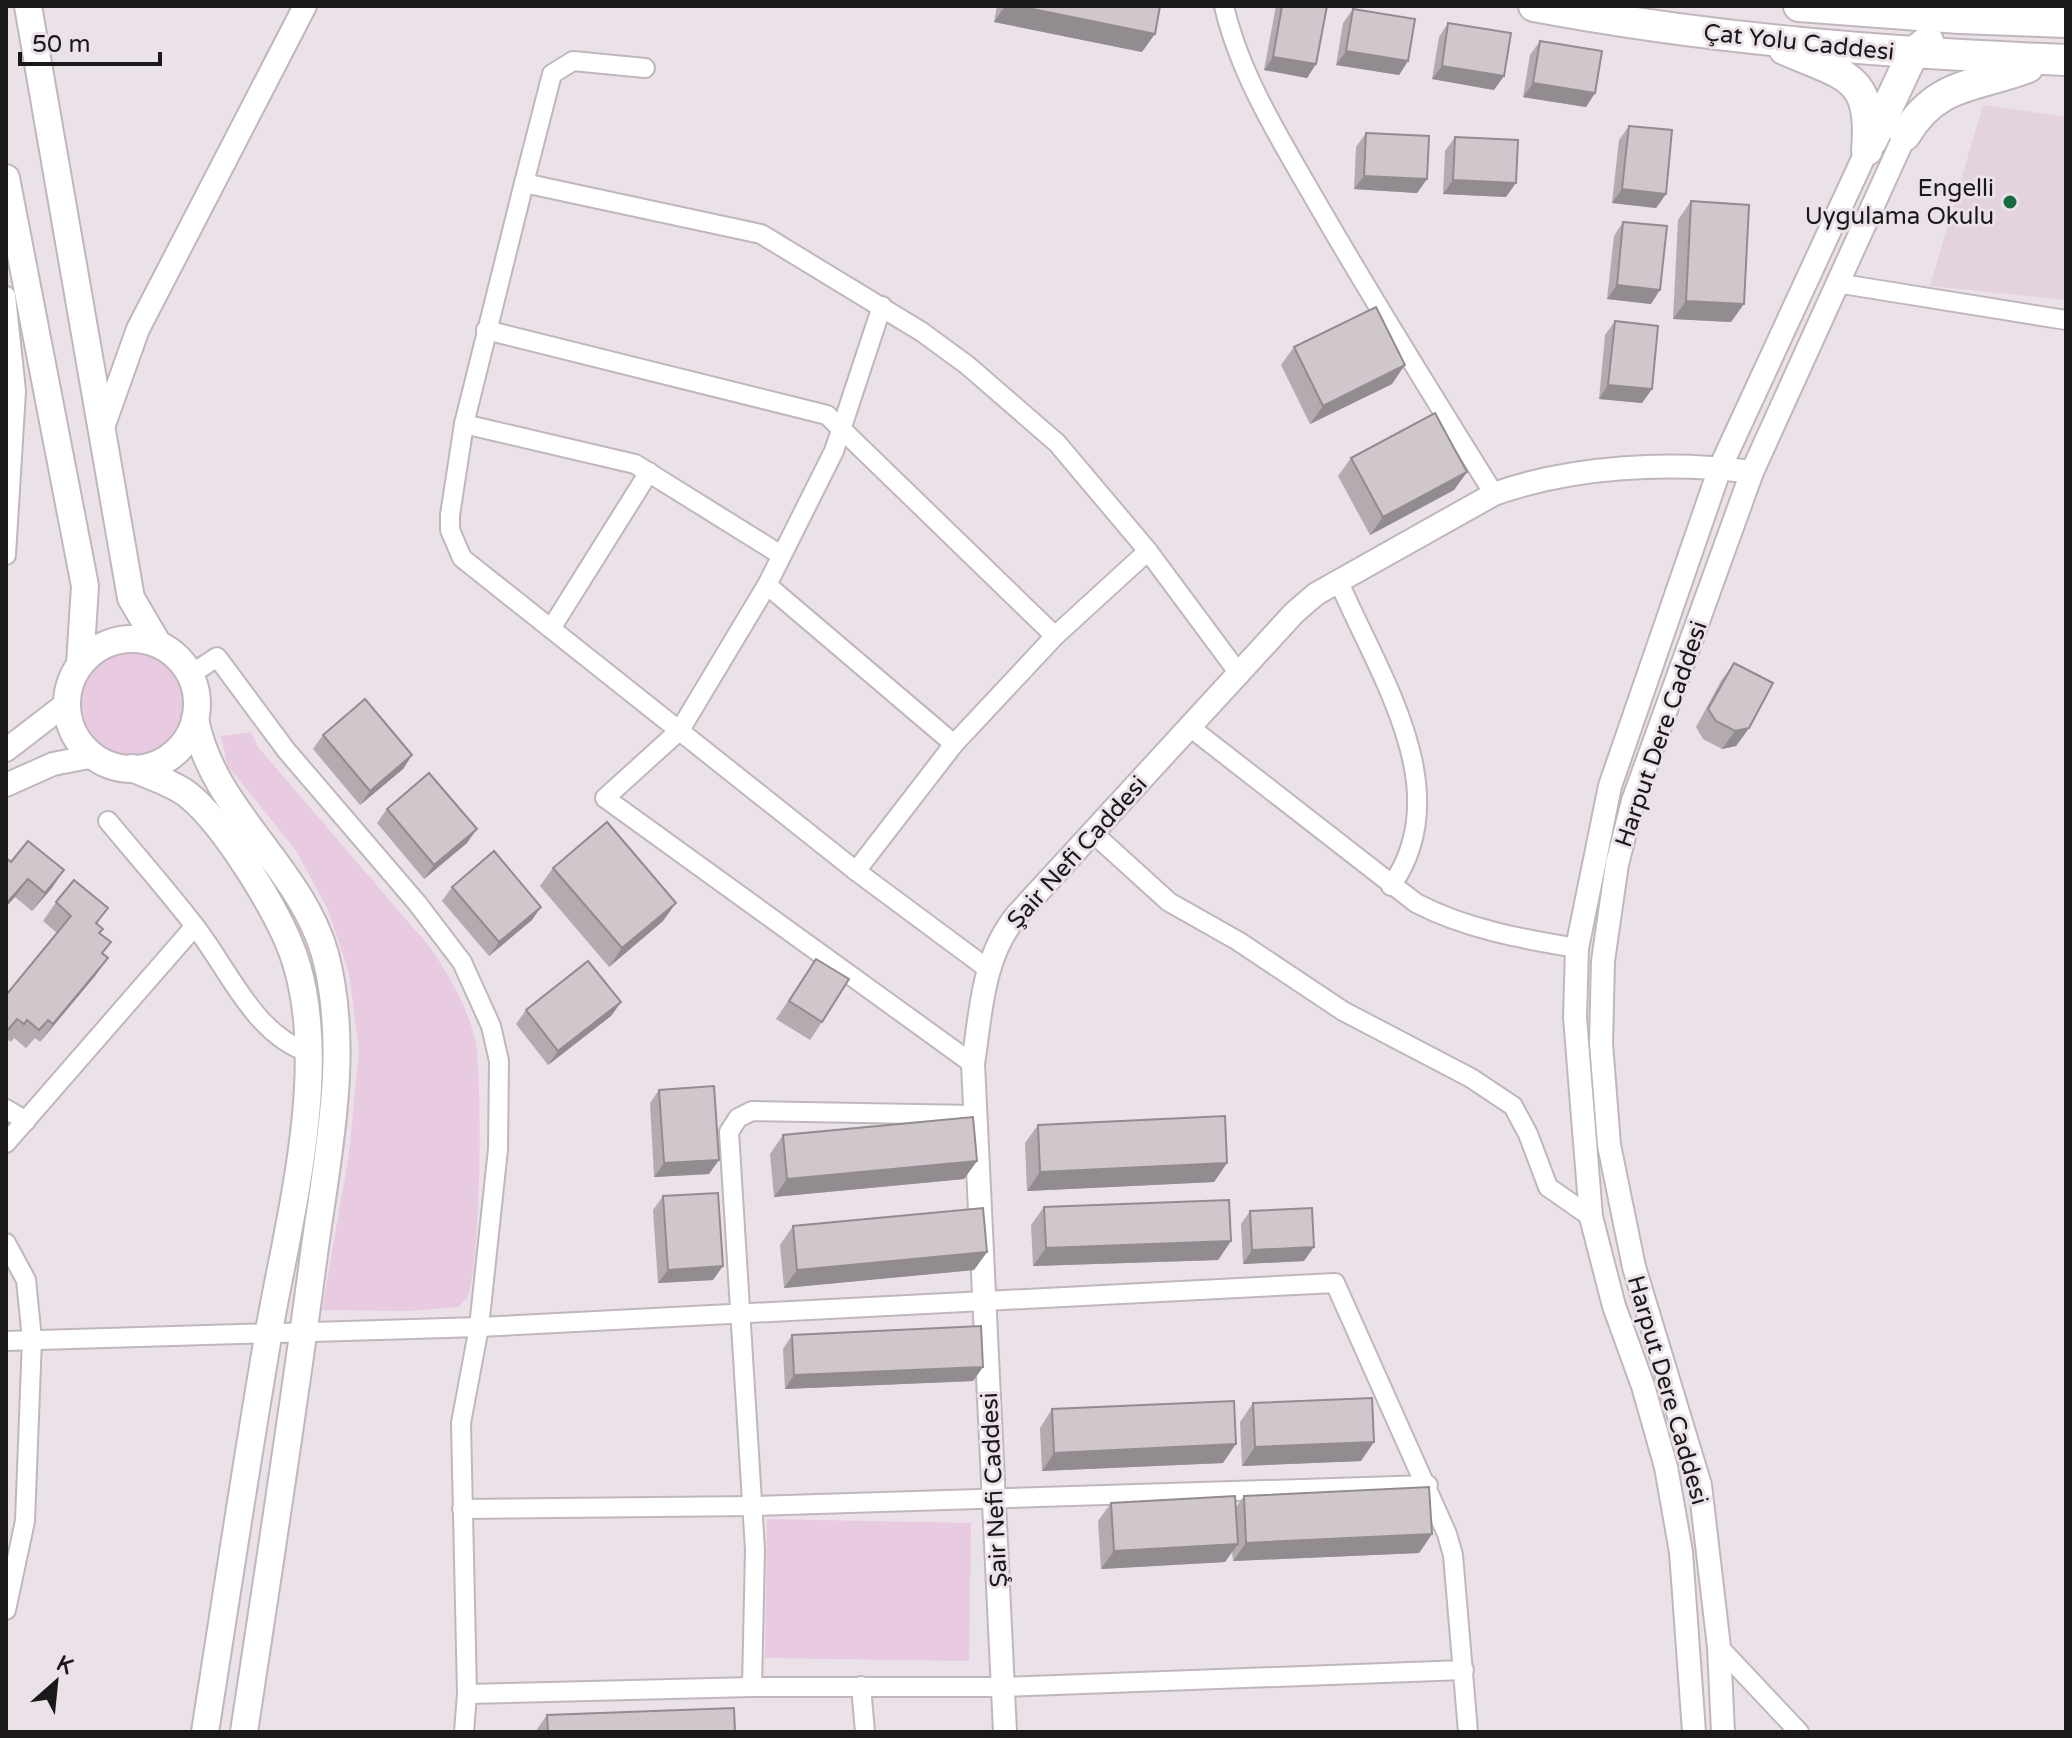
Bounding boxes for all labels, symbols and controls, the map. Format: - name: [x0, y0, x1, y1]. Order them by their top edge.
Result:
- scale bar: [20, 16, 160, 66]
- street label: Çat Yolu Caddesi: [1702, 18, 1896, 67]
- text: 50 m: [32, 30, 90, 59]
- place label: Engelli Uygulama Okulu: [1805, 174, 1994, 231]
- marker: Engelli Uygulama Okulu: [2001, 193, 2019, 211]
- street label: Harput Dere Caddesi: [1609, 617, 1714, 851]
- street label: Şair Nefi Caddesi: [1001, 770, 1153, 935]
- street label: Harput Dere Caddesi: [1621, 1272, 1714, 1508]
- street label: Şair Nefi Caddesi: [975, 1392, 1014, 1588]
- north arrow: [16, 1642, 96, 1722]
- text: K: [52, 1650, 77, 1680]

